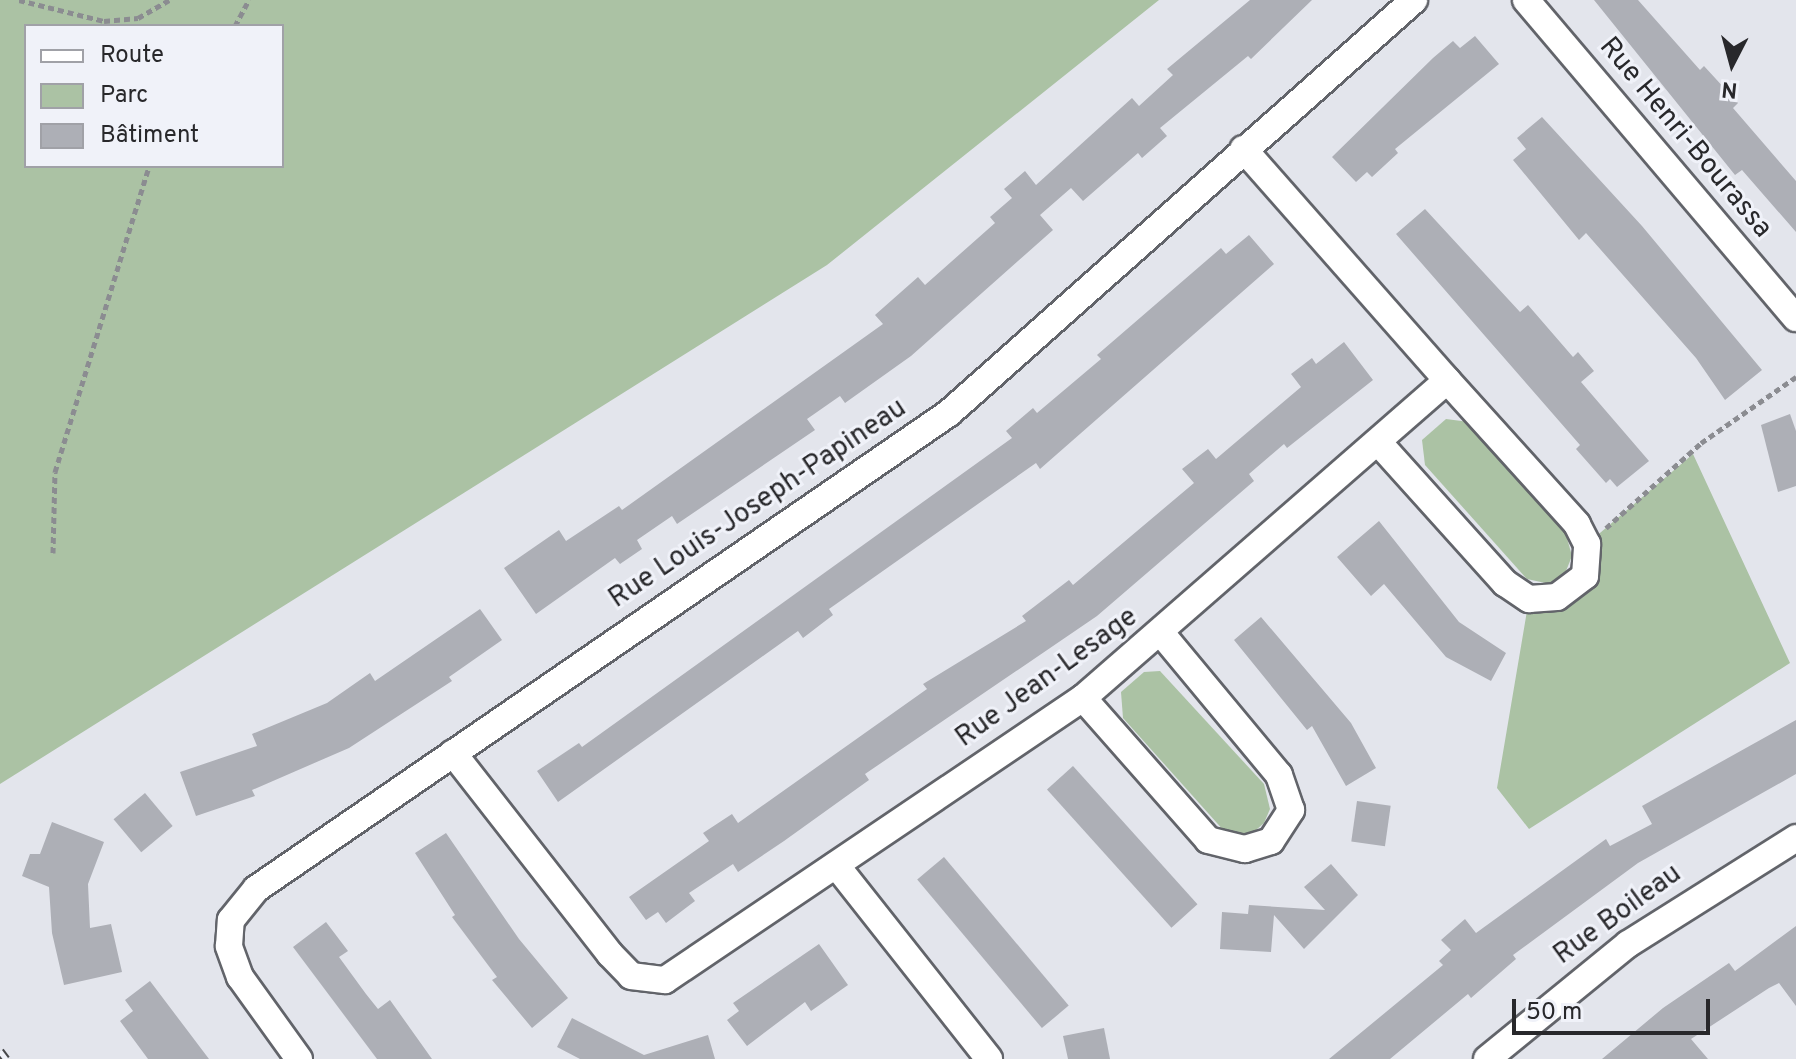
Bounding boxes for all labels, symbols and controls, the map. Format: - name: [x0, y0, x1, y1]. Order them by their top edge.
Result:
- legend: [24, 24, 284, 168]
- north arrow: [1692, 24, 1772, 104]
- street label: Rue Henri-Bourassa: [1591, 31, 1779, 245]
- text: Route: [100, 41, 164, 71]
- text: N: [1720, 74, 1739, 103]
- text: Parc: [100, 81, 148, 111]
- text: Bâtiment: [100, 121, 199, 151]
- street label: Rue Louis-Joseph-Papineau: [603, 392, 913, 616]
- street label: Rue Jean-Lesage: [950, 601, 1144, 755]
- street label: Rue Boileau: [1548, 857, 1688, 973]
- scale bar: [1516, 983, 1714, 1033]
- text: 50 m: [1526, 998, 1582, 1028]

